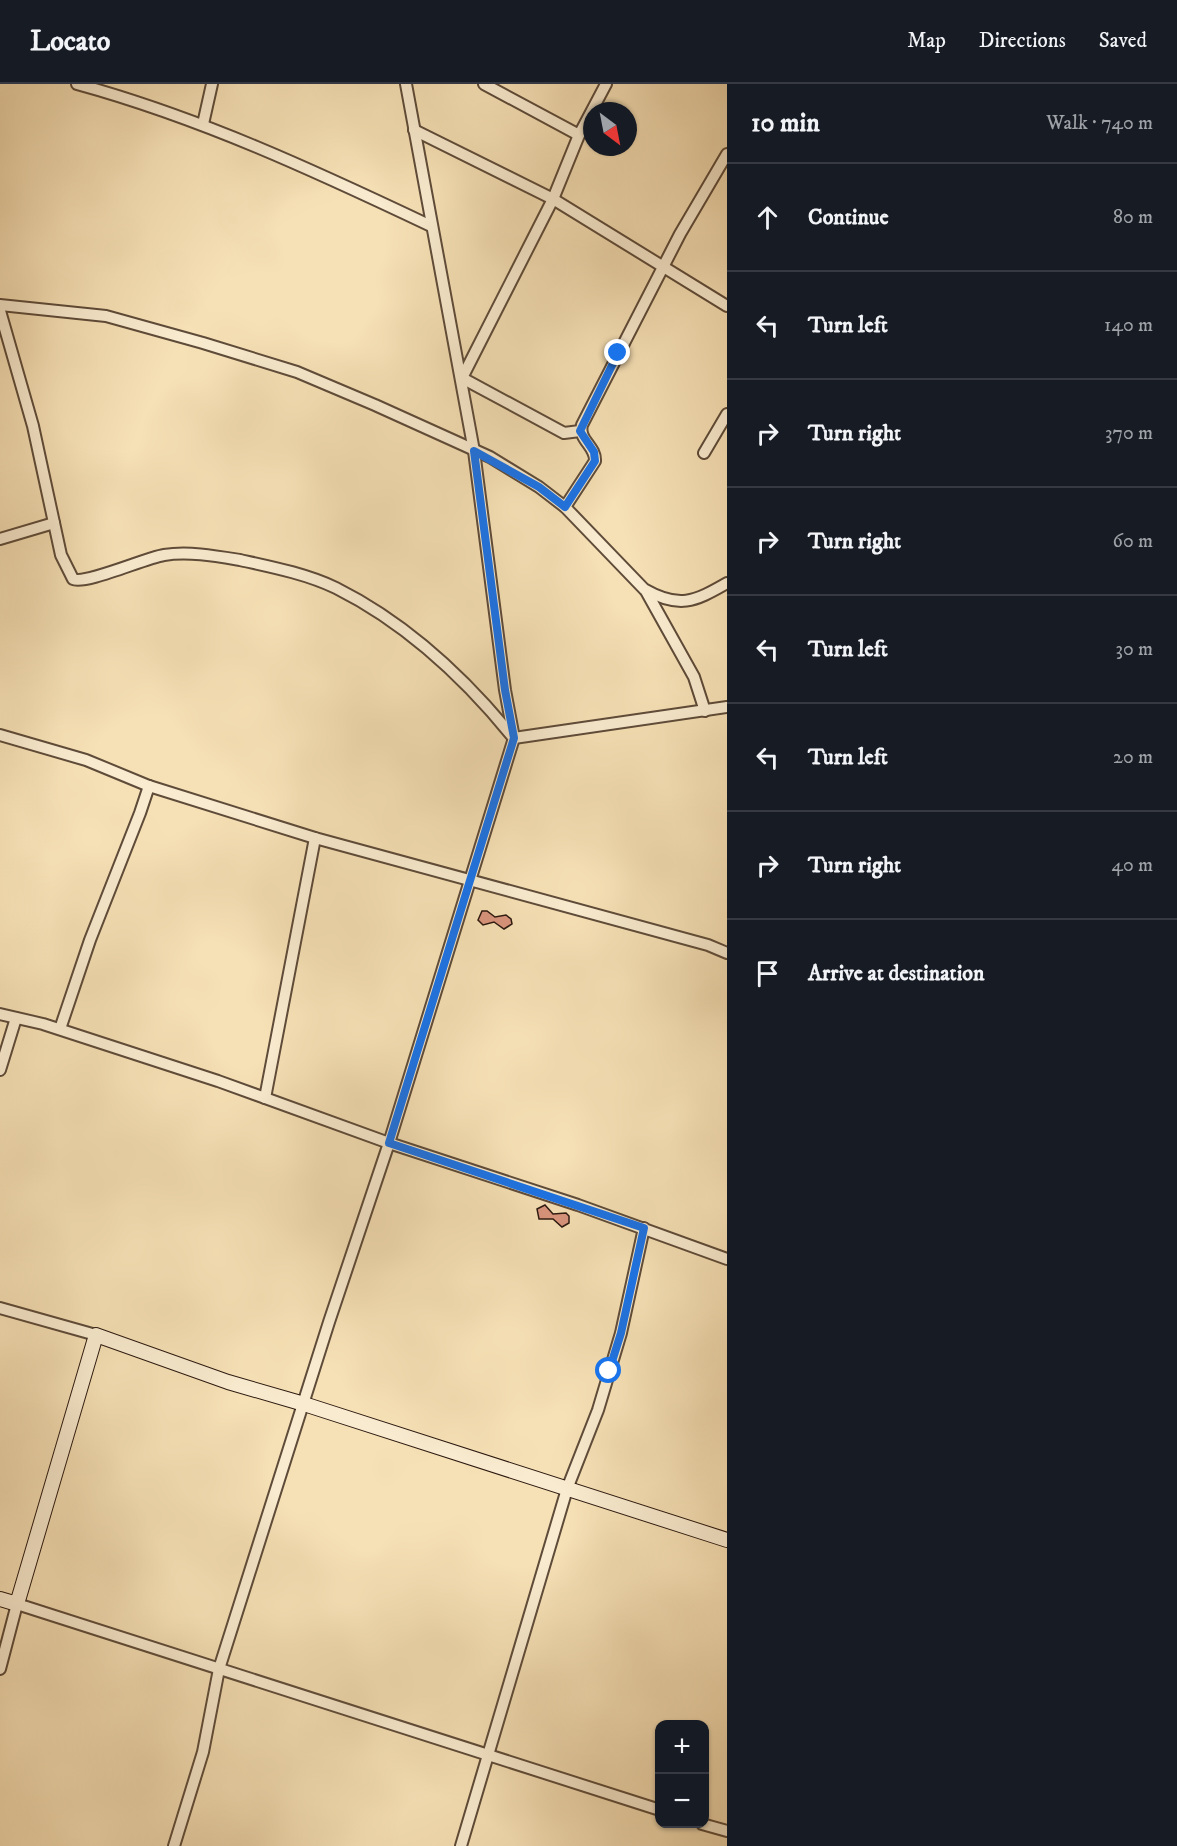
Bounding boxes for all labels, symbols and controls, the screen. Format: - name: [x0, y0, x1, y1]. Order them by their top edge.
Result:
- text: Locato: [30, 24, 110, 59]
- text: Map: [907, 28, 946, 54]
- text: Directions: [979, 28, 1066, 54]
- text: Saved: [1099, 28, 1147, 54]
- north arrow: [583, 102, 637, 156]
- text: 10 min: [751, 107, 820, 140]
- text: Walk · 740 m: [1046, 111, 1153, 136]
- icon: ahead: [751, 201, 784, 234]
- text: Continue: [808, 204, 889, 231]
- text: 80 m: [1113, 205, 1153, 230]
- icon: left: [751, 309, 784, 342]
- text: Turn left: [808, 312, 888, 339]
- text: 140 m: [1104, 313, 1153, 338]
- route end: [604, 339, 630, 365]
- icon: right: [751, 417, 784, 450]
- text: Turn right: [808, 420, 901, 447]
- text: 370 m: [1105, 421, 1153, 446]
- icon: right: [751, 525, 784, 558]
- text: Turn right: [808, 528, 901, 555]
- text: 60 m: [1113, 529, 1153, 554]
- icon: left: [751, 633, 784, 666]
- text: Turn left: [808, 636, 888, 663]
- text: 30 m: [1115, 637, 1153, 662]
- icon: left: [751, 741, 784, 774]
- text: Turn left: [808, 744, 888, 771]
- text: 20 m: [1113, 745, 1153, 770]
- icon: right: [751, 849, 784, 882]
- text: Turn right: [808, 852, 901, 879]
- text: 40 m: [1111, 853, 1153, 878]
- icon: arrive: [751, 957, 784, 990]
- text: Arrive at destination: [808, 960, 985, 987]
- route start: [595, 1357, 621, 1383]
- map controls: [655, 1720, 709, 1828]
- button: +: [655, 1720, 709, 1774]
- button: −: [655, 1774, 709, 1828]

